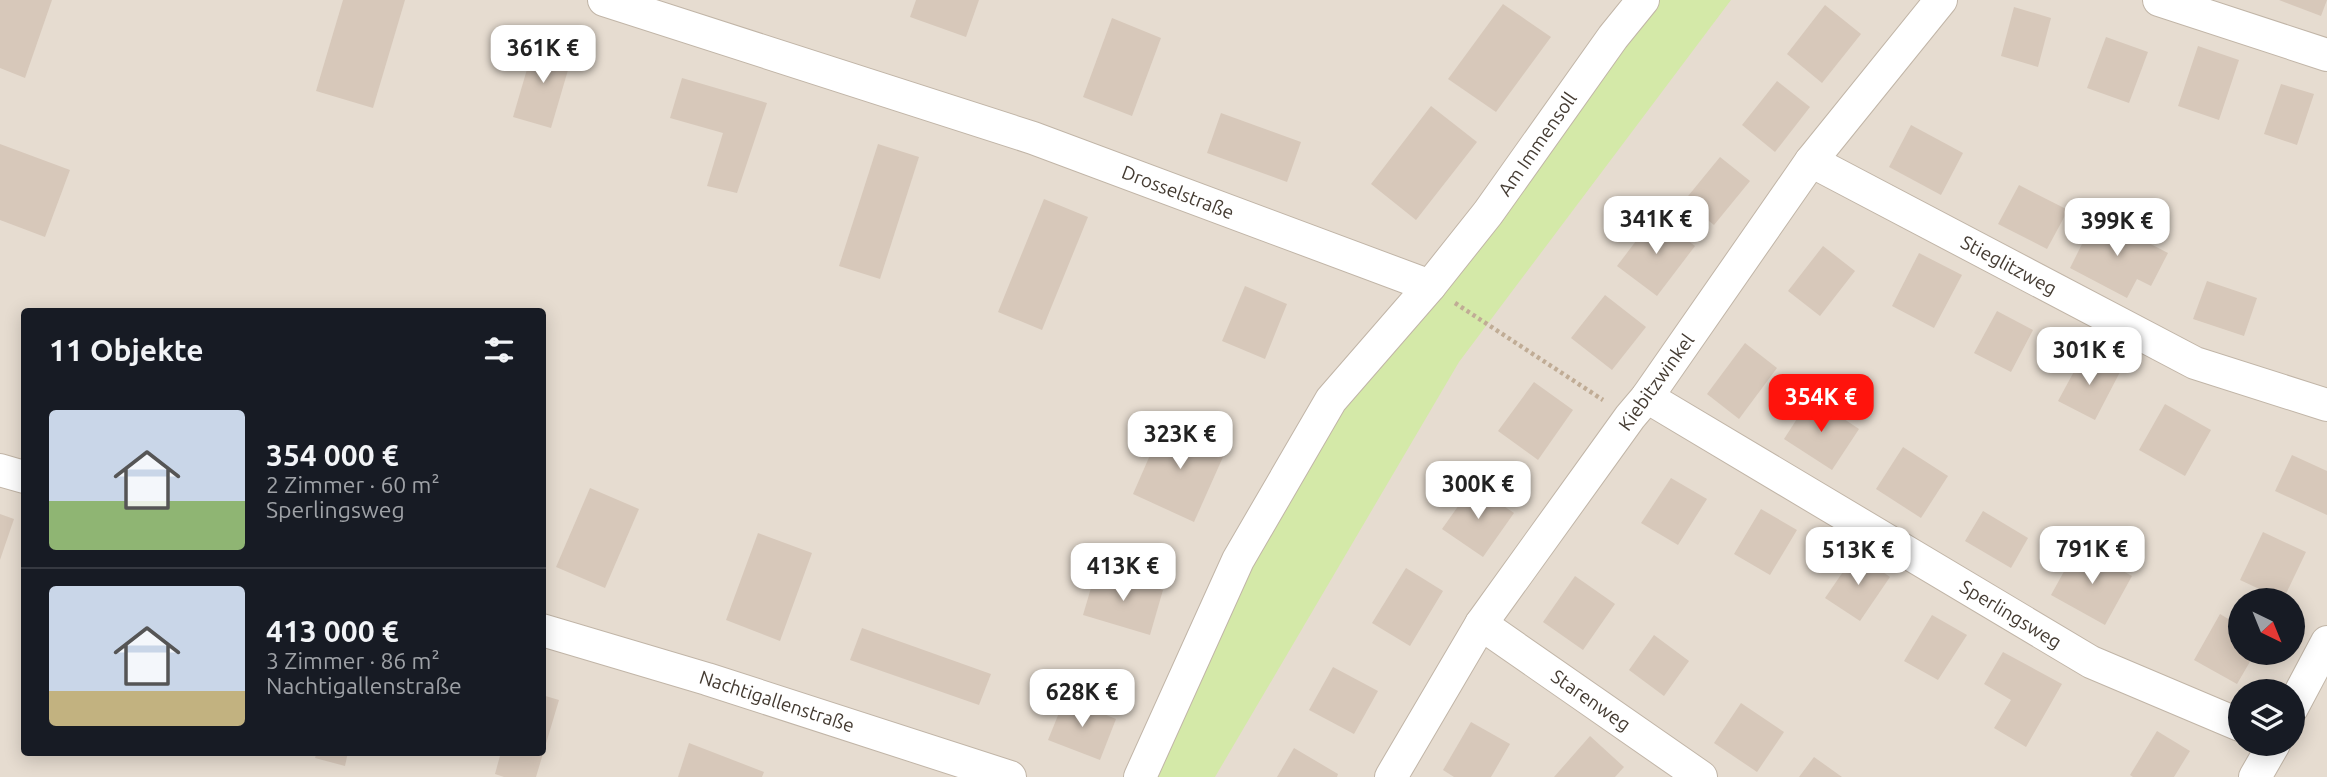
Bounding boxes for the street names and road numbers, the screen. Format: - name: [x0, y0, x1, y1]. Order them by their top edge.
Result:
- street label: Am Immensoll: [1493, 88, 1581, 200]
- street label: Drosselstraße: [1119, 161, 1237, 223]
- street label: Stieglitzweg: [1957, 231, 2061, 299]
- street label: Kiebitzwinkel: [1614, 329, 1698, 435]
- street label: Sperlingsweg: [1956, 575, 2066, 653]
- street label: Starenweg: [1547, 665, 1635, 735]
- street label: Nachtigallenstraße: [697, 666, 857, 736]

